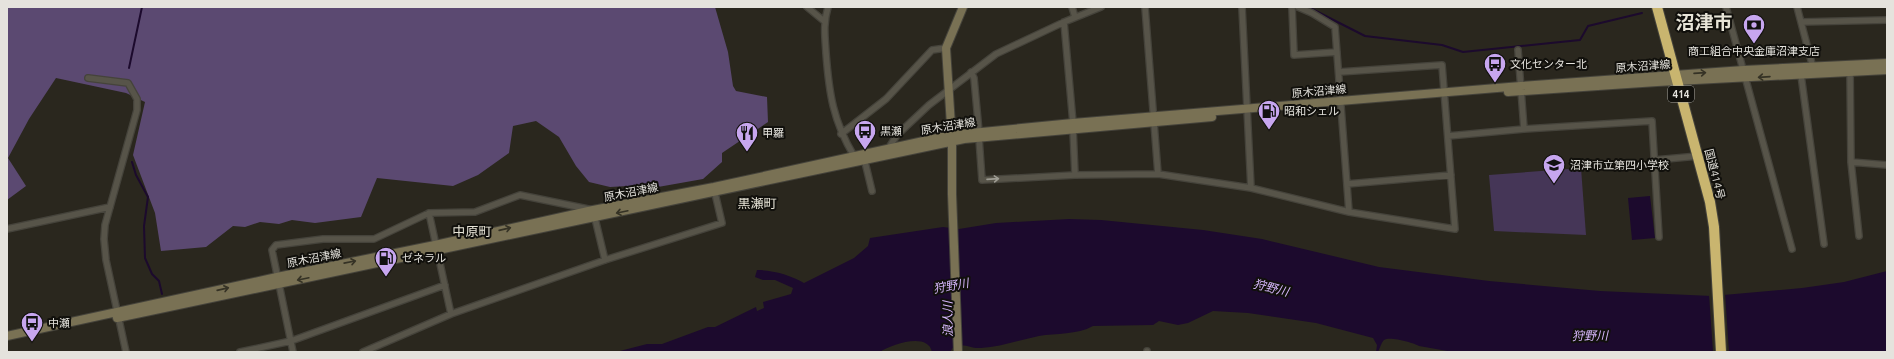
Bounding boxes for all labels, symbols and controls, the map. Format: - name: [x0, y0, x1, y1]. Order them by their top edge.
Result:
- district label: 沼津市: [1675, 11, 1733, 33]
- bank icon: 商工組合中央金庫沼津支店: [1741, 12, 1767, 45]
- place label: 商工組合中央金庫沼津支店: [1688, 45, 1820, 57]
- bus stop icon: 文化センター北: [1482, 51, 1508, 84]
- place label: 文化センター北: [1510, 58, 1587, 70]
- street label: 原木沼津線: [1615, 58, 1671, 74]
- one-way arrow: [1693, 69, 1706, 76]
- one-way arrow: [1758, 74, 1771, 81]
- street label: 原木沼津線: [1291, 83, 1347, 99]
- road number: 414: [1668, 86, 1694, 102]
- fuel station icon: 昭和シェル: [1256, 98, 1282, 131]
- place label: 昭和シェル: [1284, 105, 1339, 117]
- street label: 原木沼津線: [920, 116, 976, 136]
- bus stop icon: 黒瀬: [852, 118, 878, 151]
- restaurant icon: 甲羅: [734, 120, 760, 153]
- place label: 黒瀬: [880, 125, 902, 137]
- place label: 甲羅: [762, 127, 784, 139]
- street label: 国道414号: [1703, 148, 1727, 200]
- school or university icon: 沼津市立第四小学校: [1541, 152, 1567, 185]
- place label: 沼津市立第四小学校: [1570, 159, 1669, 171]
- one-way arrow: [986, 176, 999, 183]
- street label: 原木沼津線: [603, 181, 659, 203]
- district label: 黒瀬町: [737, 196, 777, 210]
- one-way arrow: [616, 208, 629, 216]
- district label: 中原町: [452, 224, 492, 238]
- one-way arrow: [498, 225, 511, 233]
- fuel station icon: ゼネラル: [373, 245, 399, 278]
- street label: 原木沼津線: [286, 247, 342, 269]
- place label: ゼネラル: [402, 252, 446, 264]
- one-way arrow: [343, 258, 356, 266]
- one-way arrow: [297, 276, 310, 284]
- water label: 狩野川: [932, 276, 972, 295]
- water label: 狩野川: [1252, 277, 1292, 299]
- one-way arrow: [216, 284, 229, 292]
- water label: 浪人川: [941, 299, 954, 337]
- bus stop icon: 中瀬: [19, 310, 45, 343]
- place label: 中瀬: [48, 317, 70, 329]
- water label: 狩野川: [1572, 329, 1610, 342]

